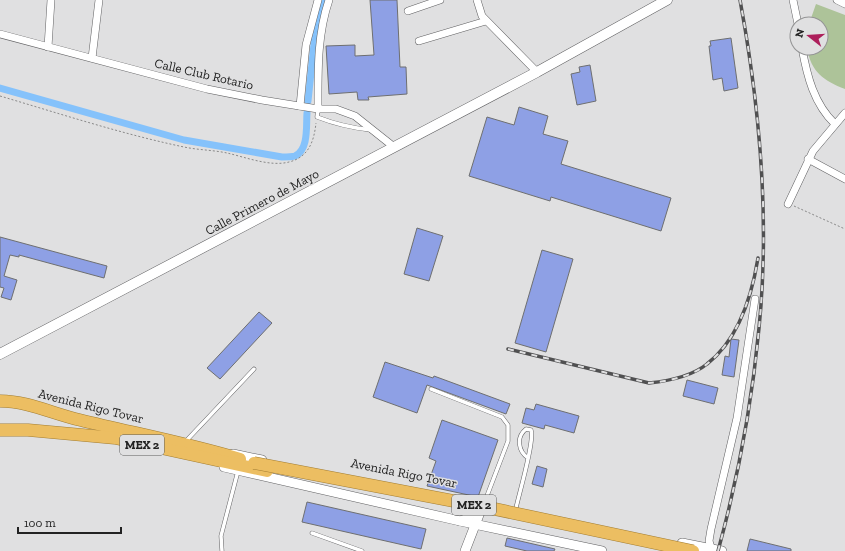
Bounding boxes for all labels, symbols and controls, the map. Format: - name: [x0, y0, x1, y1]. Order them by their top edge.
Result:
- north arrow: [789, 16, 829, 56]
- text: N: [792, 27, 808, 39]
- street label: Calle Club Rotario: [153, 55, 255, 93]
- street label: Calle Primero de Mayo: [203, 166, 322, 238]
- street label: Avenida Rigo Tovar: [37, 386, 145, 426]
- road number: MEX 2: [120, 435, 164, 455]
- street label: Avenida Rigo Tovar: [350, 455, 458, 491]
- road number: MEX 2: [452, 495, 496, 515]
- scale bar: [18, 509, 121, 535]
- text: 100 m: [24, 516, 56, 530]

